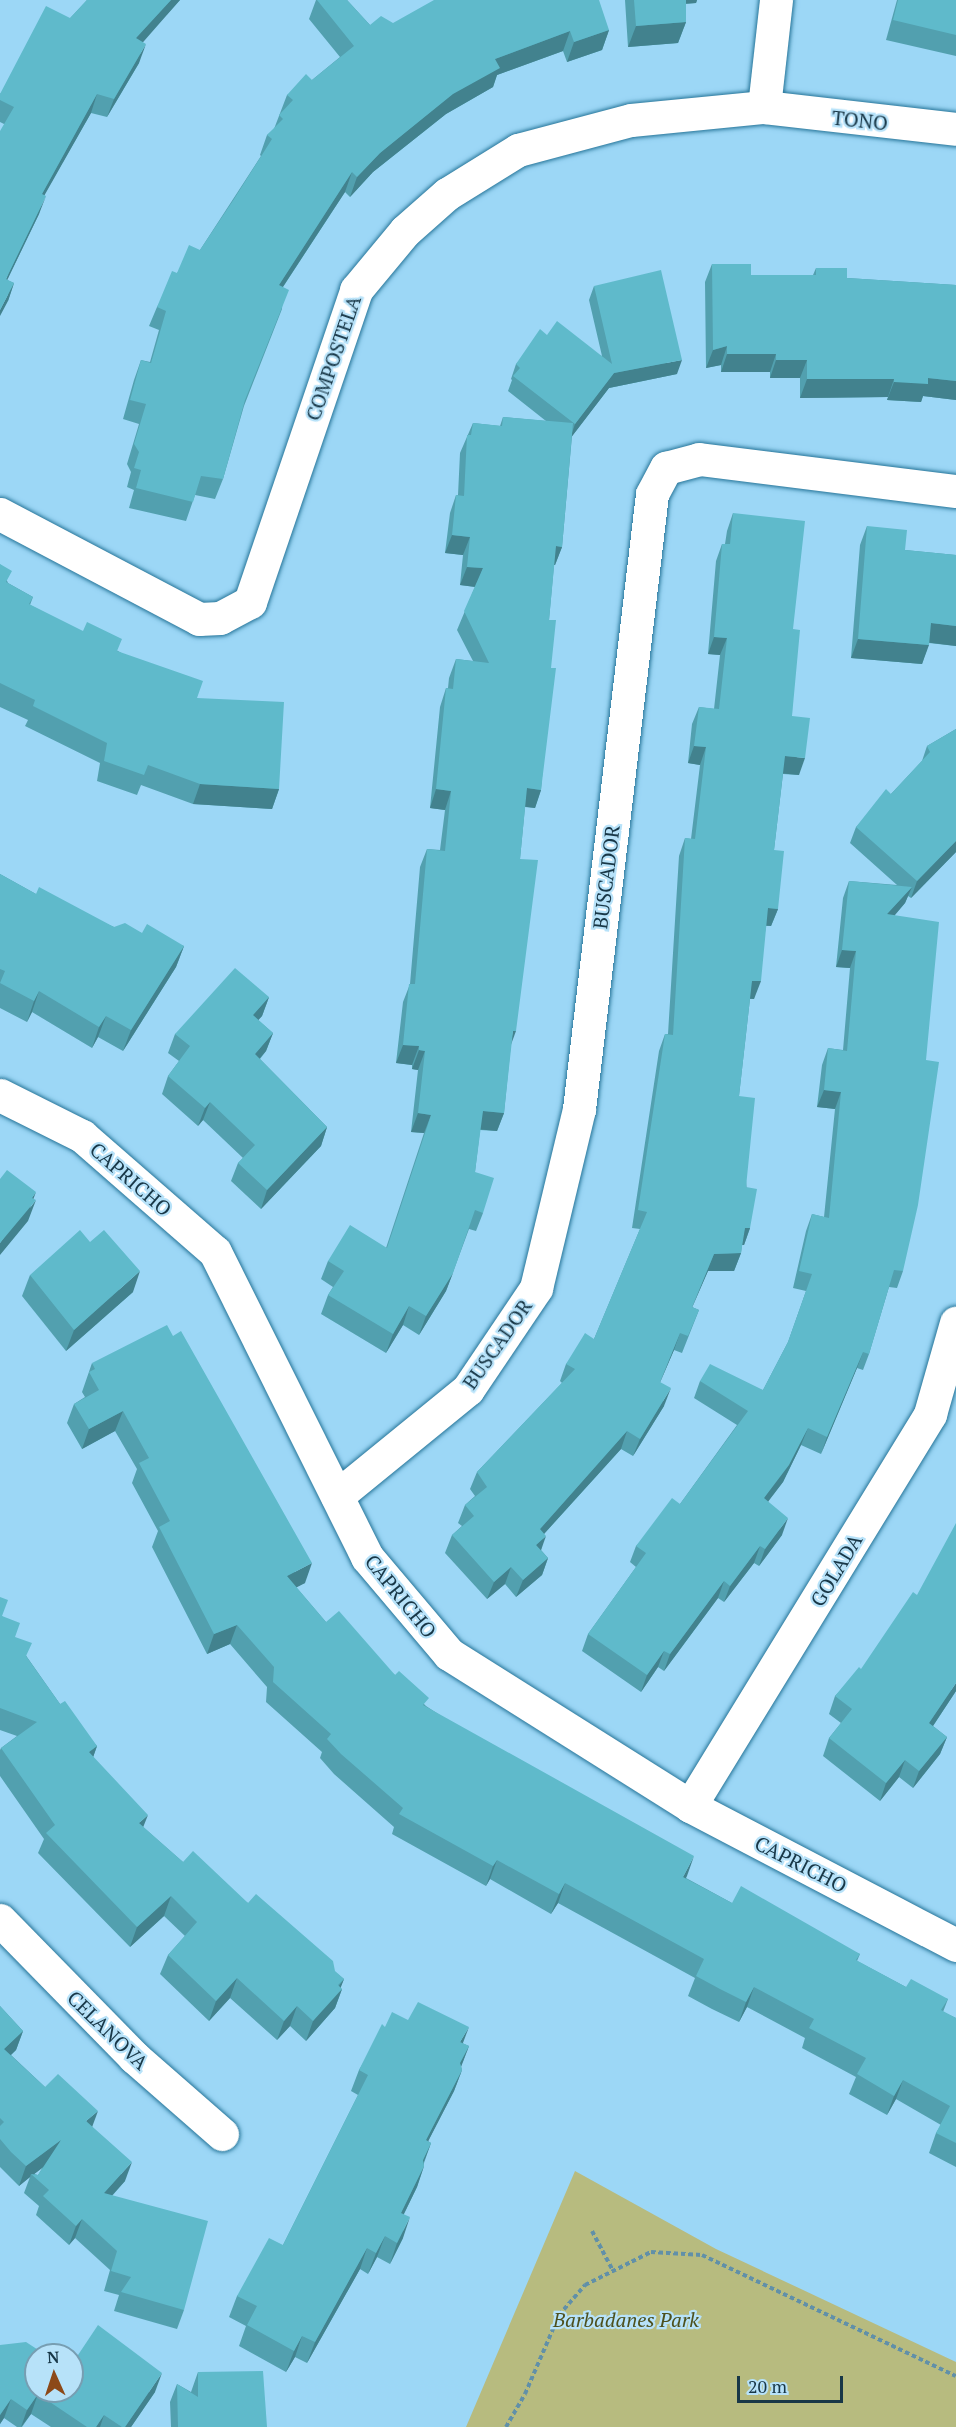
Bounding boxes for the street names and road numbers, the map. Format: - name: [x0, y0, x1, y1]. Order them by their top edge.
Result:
- street label: TONO: [831, 105, 889, 135]
- street label: COMPOSTELA: [300, 292, 366, 424]
- street label: BUSCADOR: [588, 824, 624, 930]
- street label: CAPRICHO: [85, 1137, 177, 1221]
- street label: BUSCADOR: [457, 1294, 537, 1394]
- street label: GOLADA: [805, 1530, 867, 1610]
- street label: CAPRICHO: [360, 1550, 442, 1642]
- street label: CAPRICHO: [751, 1831, 851, 1897]
- street label: CELANOVA: [63, 1986, 153, 2074]

